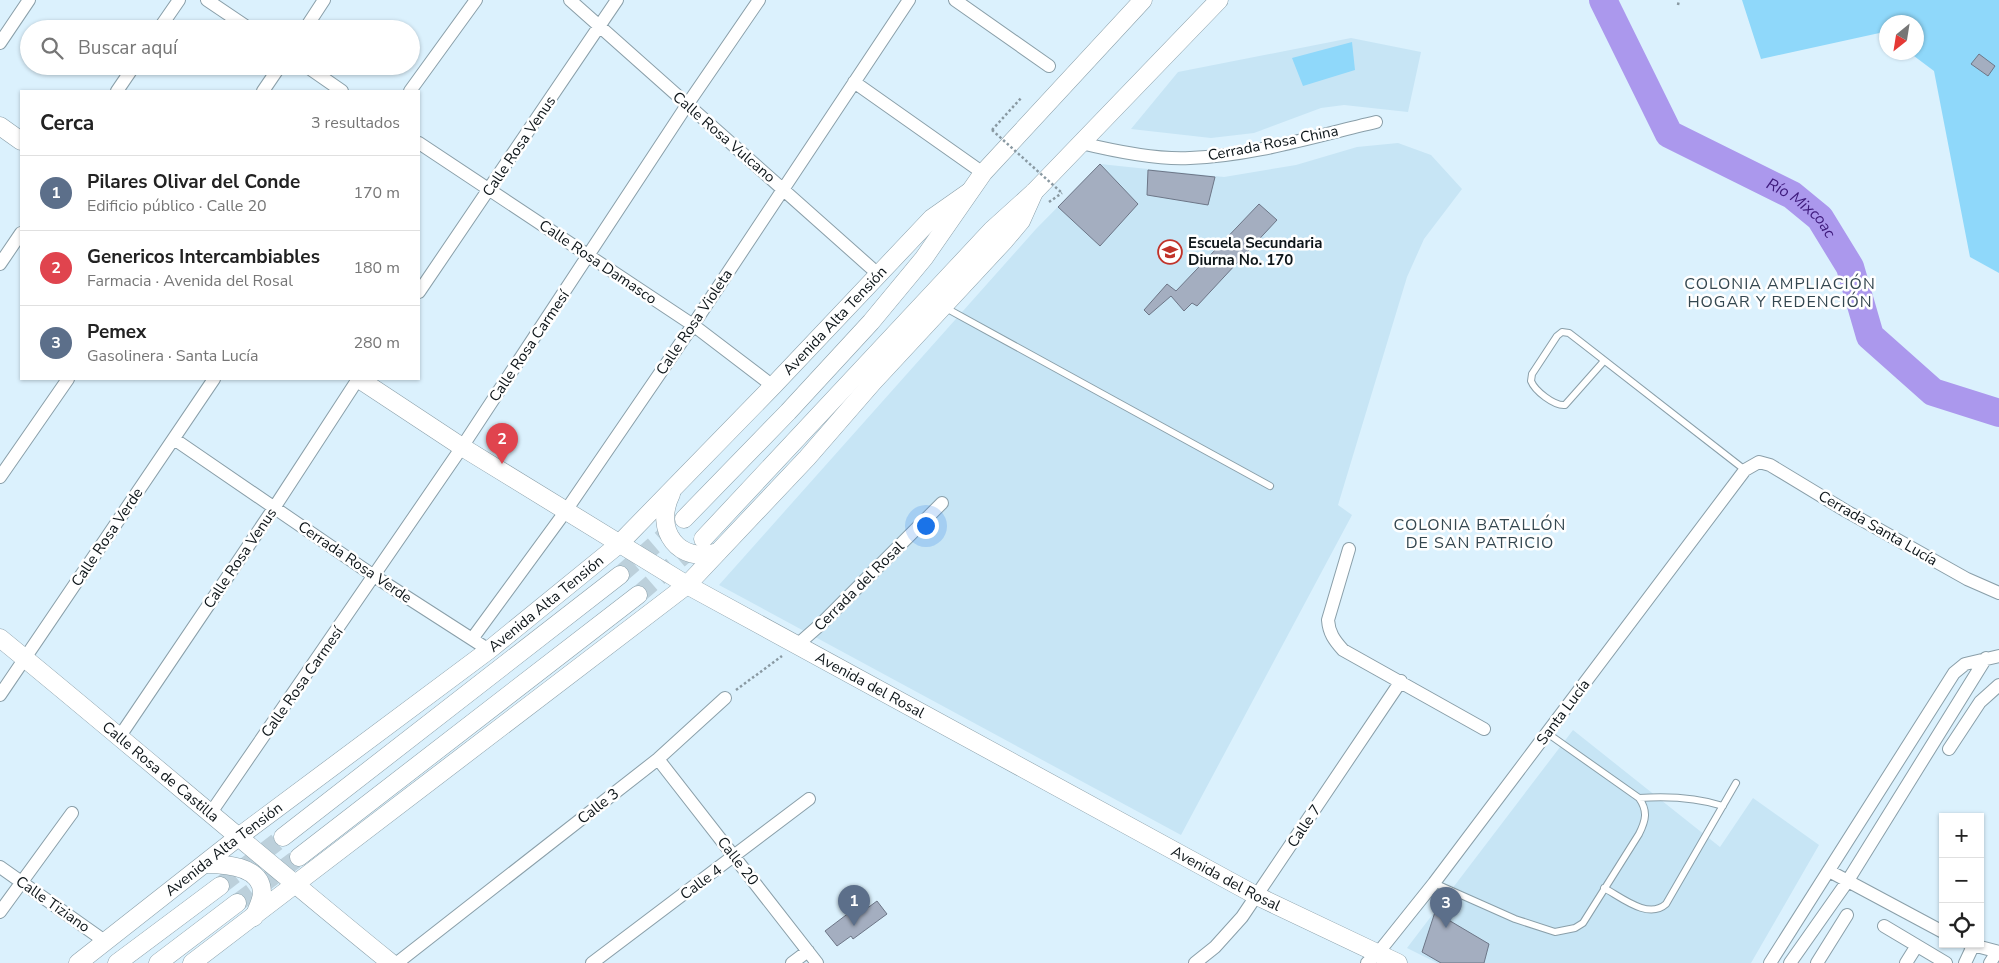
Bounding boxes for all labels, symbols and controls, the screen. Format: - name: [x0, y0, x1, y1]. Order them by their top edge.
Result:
- north arrow: [1879, 15, 1924, 60]
- search box: [20, 20, 420, 75]
- icon: search: [38, 34, 66, 62]
- text: Buscar aquí: [78, 35, 177, 61]
- street label: Calle Rosa Vulcano: [668, 87, 780, 187]
- street label: Calle Rosa Venus: [478, 92, 560, 200]
- text: Cerca: [40, 109, 94, 137]
- text: 3 resultados: [311, 112, 400, 134]
- street label: Cerrada Rosa China: [1206, 121, 1340, 165]
- text: Pilares Olivar del Conde: [87, 169, 300, 195]
- water label: Río Mixcoac: [1763, 173, 1841, 243]
- text: 1: [51, 182, 61, 204]
- text: 170 m: [353, 182, 400, 204]
- text: Edificio público · Calle 20: [87, 195, 267, 217]
- street label: Calle Rosa Damasco: [535, 215, 661, 309]
- place label: Escuela Secundaria Diurna No. 170: [1188, 233, 1322, 270]
- school or university icon: Escuela Secundaria Diurna No. 170: [1157, 239, 1183, 265]
- text: Genericos Intercambiables: [87, 244, 320, 270]
- text: 2: [51, 257, 61, 279]
- text: 180 m: [353, 257, 400, 279]
- street label: Avenida Alta Tensión: [778, 262, 891, 379]
- street label: Calle Rosa Violeta: [651, 265, 737, 379]
- text: Farmacia · Avenida del Rosal: [87, 270, 293, 292]
- district label: COLONIA AMPLIACIÓN HOGAR Y REDENCIÓN: [1684, 273, 1876, 313]
- street label: Calle Rosa Carmesí: [484, 285, 575, 406]
- text: Pemex: [87, 319, 147, 345]
- text: 3: [51, 332, 61, 354]
- text: 280 m: [353, 332, 400, 354]
- text: Gasolinera · Santa Lucía: [87, 345, 258, 367]
- pin: 2: [486, 423, 518, 464]
- street label: Calle Rosa Verde: [67, 484, 147, 590]
- street label: Cerrada Santa Lucía: [1815, 486, 1941, 570]
- street label: Calle Rosa Venus: [199, 504, 281, 612]
- your location: [913, 513, 939, 539]
- district label: COLONIA BATALLÓN DE SAN PATRICIO: [1394, 514, 1566, 554]
- street label: Cerrada Rosa Verde: [294, 516, 416, 608]
- street label: Cerrada del Rosal: [810, 536, 909, 635]
- street label: Avenida Alta Tensión: [484, 551, 608, 657]
- street label: Calle Rosa Carmesí: [256, 622, 348, 741]
- street label: Avenida del Rosal: [812, 647, 929, 723]
- street label: Santa Lucía: [1532, 675, 1594, 749]
- street label: Calle Rosa de Castilla: [98, 717, 223, 826]
- street label: Calle 3: [573, 784, 623, 828]
- street label: Avenida Alta Tensión: [161, 798, 286, 901]
- street label: Calle 7: [1282, 801, 1326, 851]
- map controls: [1939, 813, 1984, 948]
- button: +: [1939, 813, 1984, 858]
- street label: Calle 20: [713, 833, 763, 889]
- street label: Avenida del Rosal: [1167, 841, 1284, 916]
- button: −: [1939, 858, 1984, 903]
- street label: Calle 4: [676, 860, 726, 904]
- street label: Calle Tiziano: [12, 871, 94, 937]
- pin: 1: [838, 885, 870, 926]
- pin: 3: [1430, 887, 1462, 928]
- button: locate: [1939, 903, 1984, 948]

